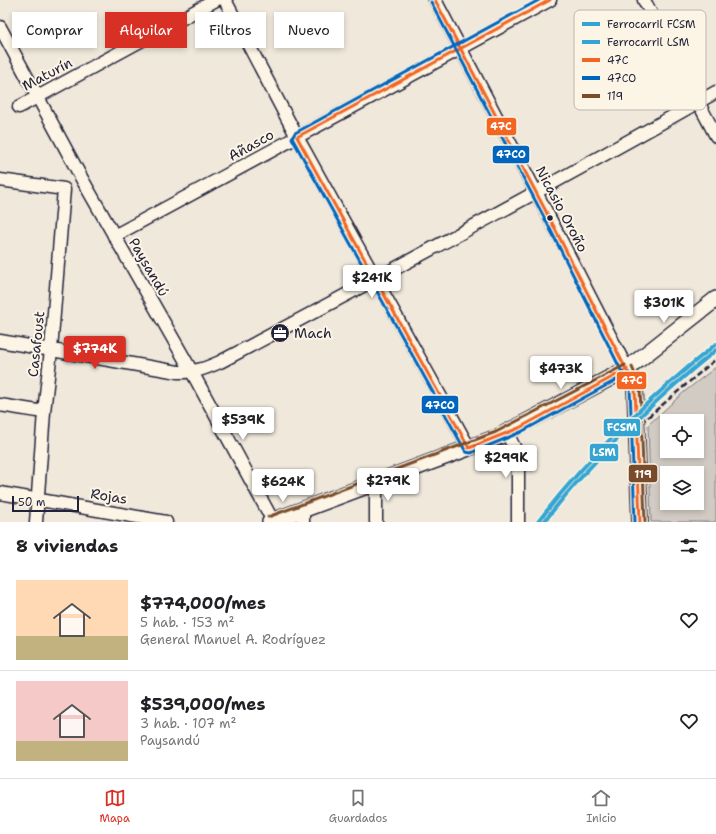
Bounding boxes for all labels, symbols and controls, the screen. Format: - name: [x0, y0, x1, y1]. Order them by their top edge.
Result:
- legend: [574, 10, 706, 110]
- chip: Comprar: [12, 12, 97, 48]
- chip: Alquilar: [105, 12, 187, 48]
- chip: Filtros: [195, 12, 266, 48]
- chip: Nuevo: [274, 12, 344, 48]
- text: Ferrocarril FCSM: [607, 17, 696, 32]
- text: Ferrocarril LSM: [607, 35, 690, 50]
- street label: Maturín: [19, 53, 76, 95]
- text: 47C: [607, 53, 629, 68]
- text: 47CO: [607, 71, 636, 86]
- text: 119: [607, 89, 623, 104]
- line badge: 47C: [486, 117, 517, 136]
- text: 47C: [490, 119, 512, 134]
- street label: Añasco: [225, 125, 277, 165]
- line badge: 47CO: [492, 145, 530, 164]
- text: 47CO: [496, 147, 526, 162]
- street label: Nicasio Oroño: [532, 163, 592, 255]
- unlabelled marker: [545, 213, 555, 223]
- street label: Paysandú: [125, 235, 173, 299]
- pin: $241K: [344, 265, 400, 299]
- text: $241K: [352, 269, 392, 286]
- pin: $301K: [636, 290, 692, 324]
- text: $301K: [643, 294, 685, 311]
- street label: Casafoust: [24, 310, 48, 378]
- office icon: Mach: [269, 322, 291, 344]
- place label: Mach: [294, 324, 332, 342]
- pin: $774K: [67, 336, 123, 370]
- text: $774K: [73, 340, 117, 357]
- pin: $473K: [533, 356, 589, 390]
- text: $473K: [539, 360, 583, 377]
- line badge: 47C: [616, 371, 647, 390]
- text: 47C: [621, 373, 643, 388]
- line badge: 47CO: [421, 395, 459, 414]
- text: 47CO: [425, 398, 455, 413]
- pin: $539K: [215, 407, 271, 441]
- text: $539K: [221, 411, 265, 428]
- map controls: [660, 414, 704, 510]
- button: locate: [660, 414, 704, 458]
- line badge: FCSM: [603, 418, 641, 437]
- text: FCSM: [607, 420, 638, 435]
- line badge: LSM: [589, 443, 619, 462]
- pin: $299K: [478, 445, 534, 479]
- text: LSM: [592, 445, 616, 460]
- text: $299K: [484, 449, 528, 466]
- line badge: 119: [628, 464, 658, 483]
- button: layers: [660, 466, 704, 510]
- text: 119: [634, 467, 652, 482]
- pin: $279K: [360, 468, 416, 502]
- pin: $624K: [255, 469, 311, 503]
- text: $279K: [366, 472, 410, 489]
- text: $624K: [261, 473, 305, 490]
- street label: Rojas: [89, 484, 129, 508]
- scale bar: [12, 494, 79, 513]
- text: 50 m: [18, 495, 46, 510]
- text: 8 viviendas: [16, 535, 118, 557]
- icon: filters: [678, 535, 700, 557]
- text: $774,000/mes: [140, 592, 266, 614]
- icon: home: [48, 596, 96, 644]
- icon: heart: [678, 609, 700, 631]
- text: 5 hab. · 153 m²: [140, 614, 234, 631]
- text: General Manuel A. Rodríguez: [140, 631, 326, 648]
- text: $539,000/mes: [140, 693, 265, 715]
- icon: home: [48, 697, 96, 745]
- icon: heart: [678, 710, 700, 732]
- text: 3 hab. · 107 m²: [140, 715, 237, 732]
- text: Paysandú: [140, 732, 200, 749]
- tab: Mapa: [99, 787, 130, 826]
- tab: Guardados: [329, 787, 387, 826]
- tab: Inicio: [586, 787, 617, 826]

